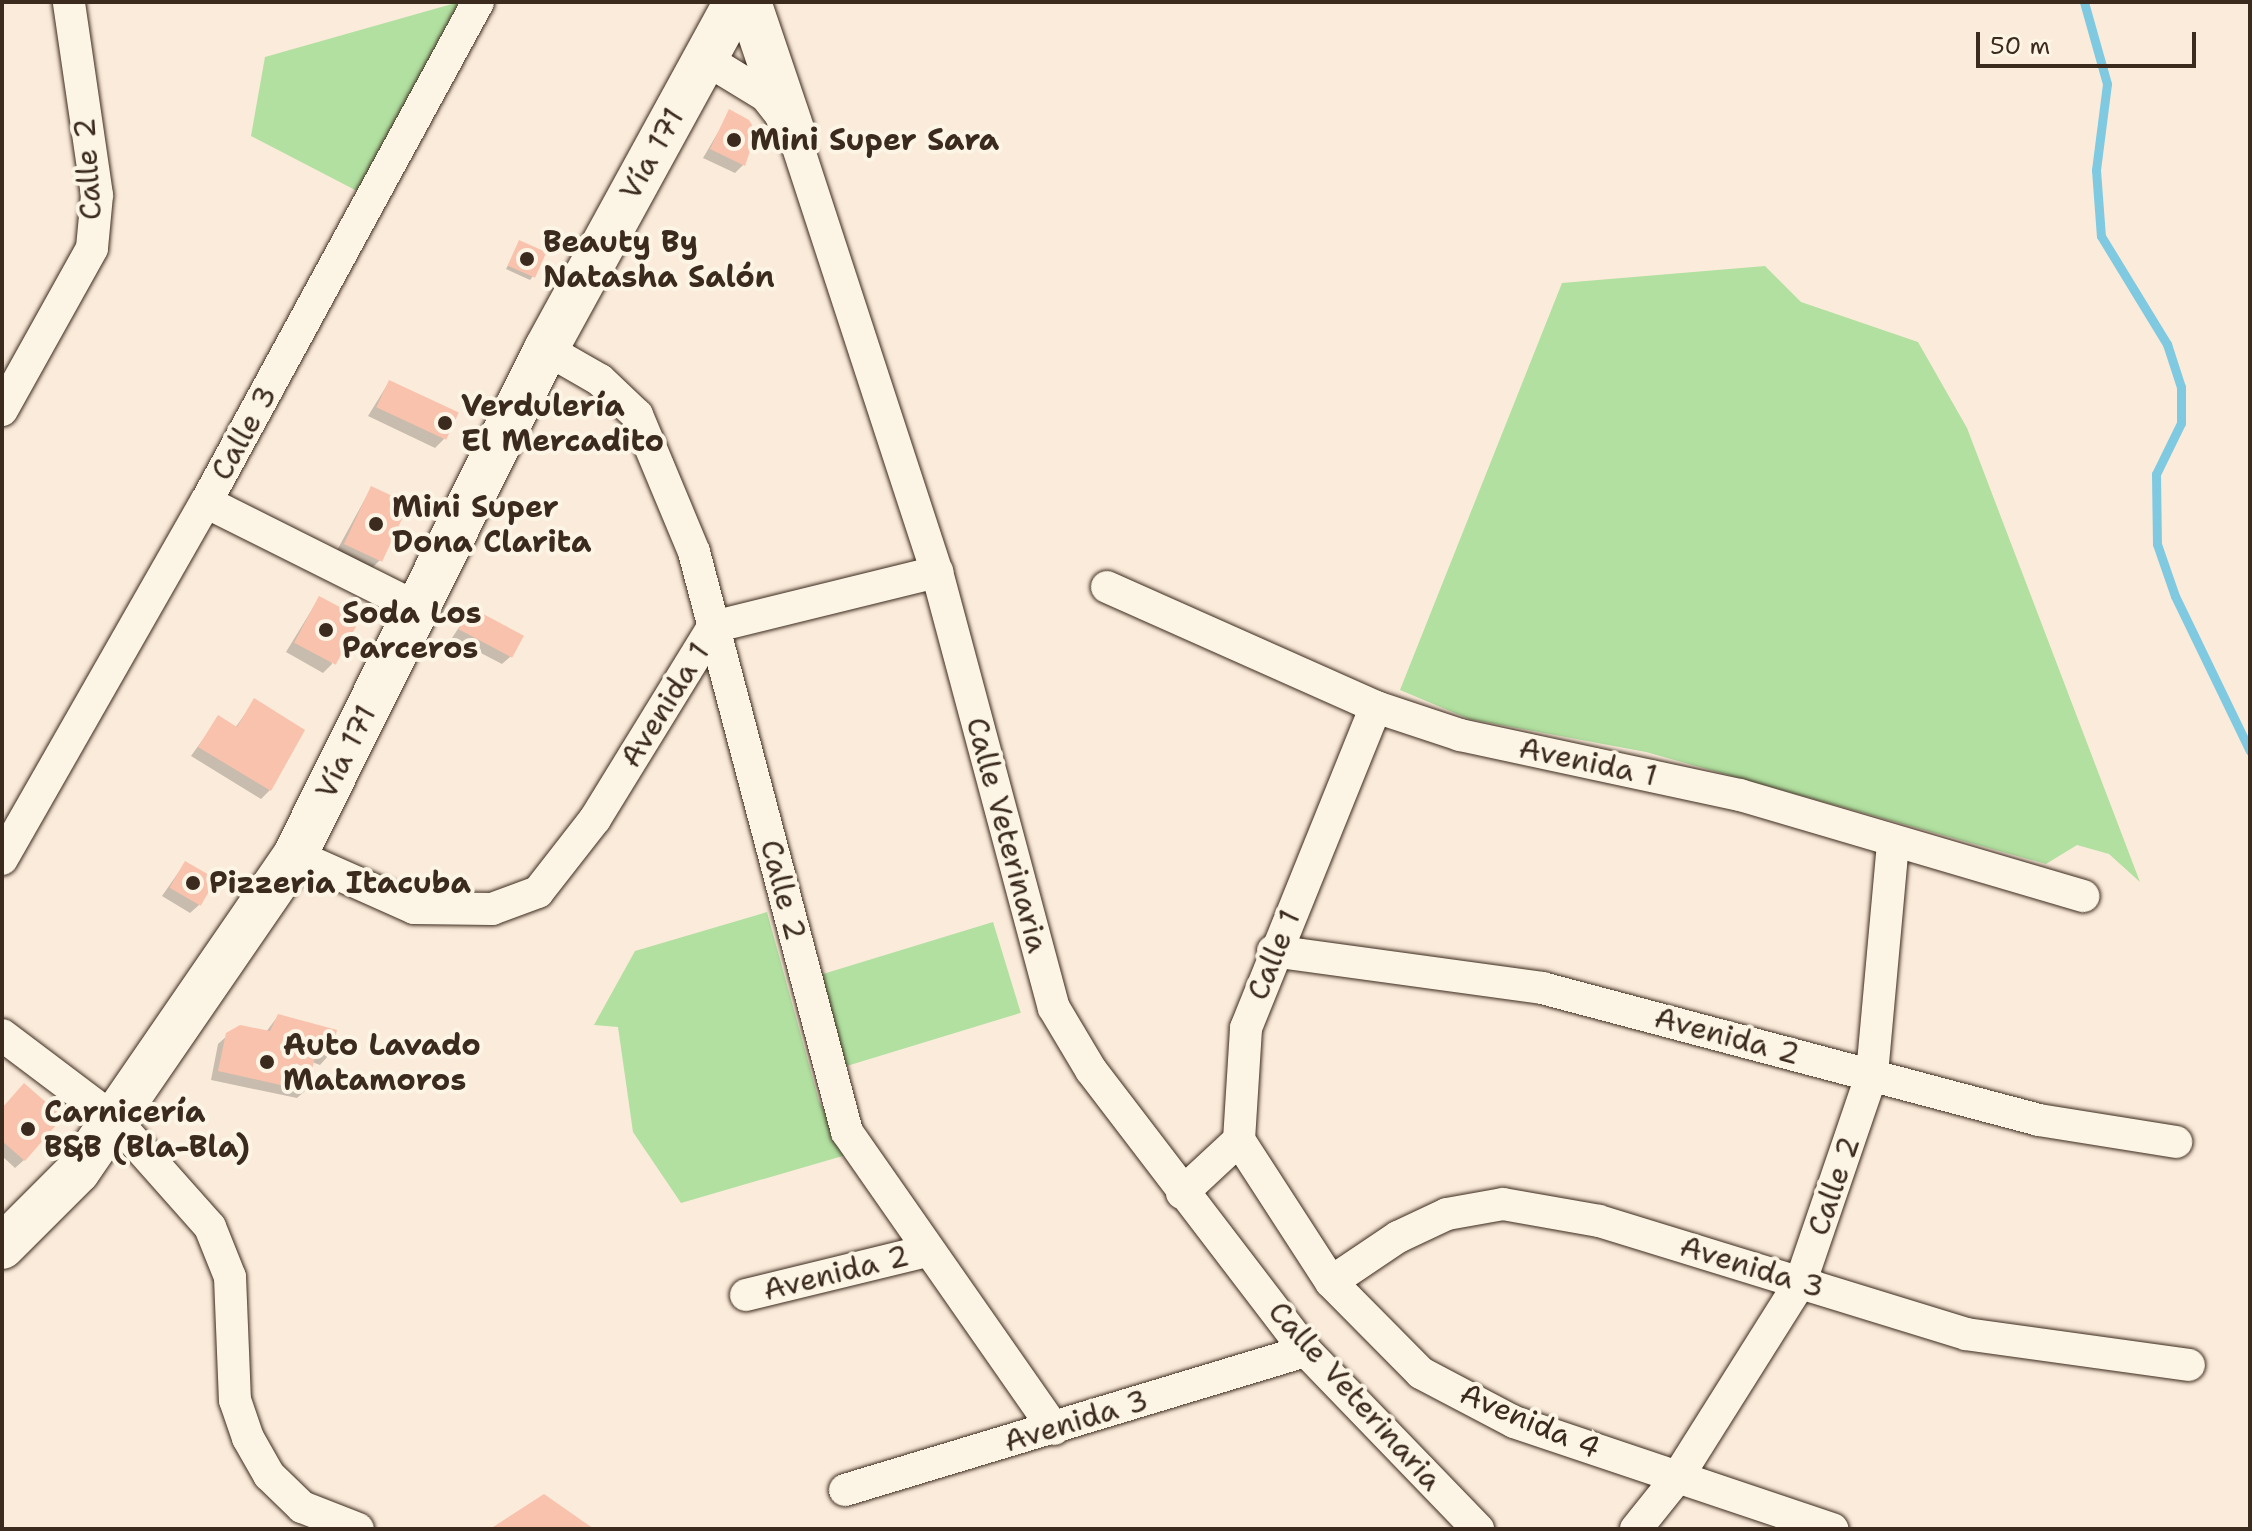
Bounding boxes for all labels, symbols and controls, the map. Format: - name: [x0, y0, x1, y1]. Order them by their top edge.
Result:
- scale bar: [1980, 16, 2200, 66]
- text: 50 m: [1990, 30, 2050, 62]
- street label: Vía 171: [612, 102, 692, 206]
- street label: Calle 2: [66, 117, 110, 221]
- place label: Mini Super Sara: [750, 122, 999, 158]
- marker: Mini Super Sara: [725, 131, 743, 149]
- place label: Beauty By Natasha Salón: [543, 224, 775, 294]
- marker: Beauty By Natasha Salón: [518, 250, 536, 268]
- street label: Calle 3: [203, 379, 285, 487]
- place label: Verdulería El Mercadito: [461, 388, 664, 458]
- marker: Verdulería El Mercadito: [436, 414, 454, 432]
- place label: Mini Super Dona Clarita: [392, 489, 591, 560]
- marker: Mini Super Dona Clarita: [367, 515, 385, 533]
- place label: Soda Los Parceros: [342, 595, 482, 666]
- marker: Soda Los Parceros: [317, 621, 335, 639]
- street label: Avenida 1: [613, 636, 717, 774]
- street label: Vía 171: [308, 699, 384, 805]
- street label: Calle Veterinaria: [958, 713, 1056, 957]
- street label: Avenida 1: [1516, 730, 1660, 794]
- street label: Calle 2: [752, 836, 814, 944]
- place label: Pizzeria Itacuba: [209, 865, 471, 901]
- marker: Pizzeria Itacuba: [184, 874, 202, 892]
- street label: Calle 1: [1240, 905, 1308, 1005]
- street label: Avenida 2: [1651, 999, 1803, 1073]
- place label: Auto Lavado Matamoros: [283, 1027, 481, 1098]
- marker: Auto Lavado Matamoros: [258, 1053, 276, 1071]
- place label: Carnicería B&B (Bla-Bla): [44, 1094, 250, 1164]
- marker: Carnicería B&B (Bla-Bla): [19, 1120, 37, 1138]
- street label: Calle 2: [1800, 1132, 1868, 1240]
- street label: Avenida 3: [1676, 1228, 1828, 1306]
- street label: Avenida 2: [759, 1238, 913, 1308]
- street label: Calle Veterinaria: [1261, 1294, 1449, 1498]
- street label: Avenida 4: [1455, 1375, 1605, 1467]
- street label: Avenida 3: [1000, 1382, 1152, 1460]

